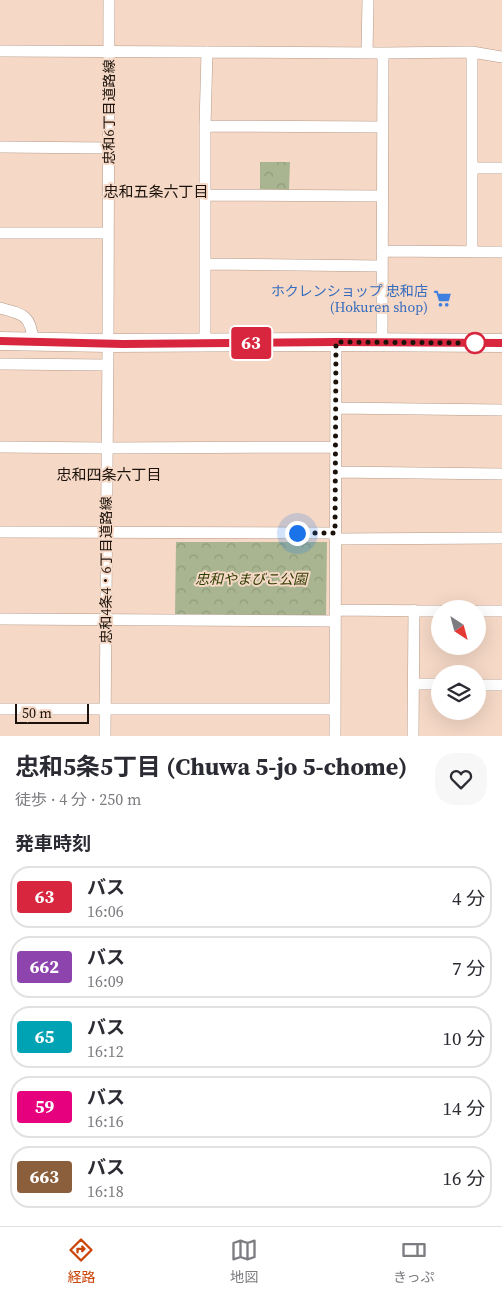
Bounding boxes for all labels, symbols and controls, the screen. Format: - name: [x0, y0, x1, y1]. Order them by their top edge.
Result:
- street label: 忠和6丁目道路線: [99, 60, 119, 165]
- district label: 忠和五条六丁目: [103, 181, 209, 202]
- place label: ホクレンショップ 忠和店 (Hokuren shop): [271, 281, 428, 317]
- supermarket icon: ホクレンショップ 忠和店 (Hokuren shop): [432, 289, 452, 309]
- line badge: 63: [228, 327, 274, 359]
- text: 63: [241, 330, 261, 355]
- unlabelled marker: [464, 332, 486, 354]
- district label: 忠和四条六丁目: [56, 464, 162, 485]
- street label: 忠和4条4・6丁目道路線: [96, 497, 116, 644]
- your location: [285, 521, 310, 546]
- park label: 忠和やまびこ公園: [195, 569, 309, 589]
- north arrow: [431, 600, 486, 655]
- map controls: [431, 600, 486, 720]
- button: layers: [431, 665, 486, 720]
- scale bar: [15, 701, 89, 724]
- text: 50 m: [22, 703, 52, 723]
- text: 忠和5条5丁目 (Chuwa 5-jo 5-chome): [15, 750, 407, 783]
- button: heart: [435, 753, 487, 805]
- text: 徒歩 · 4 分 · 250 m: [15, 788, 141, 810]
- text: 発車時刻: [15, 830, 91, 856]
- text: バス: [87, 874, 125, 900]
- text: 63: [35, 884, 54, 909]
- text: 4 分: [452, 885, 485, 911]
- text: 16:06: [87, 900, 124, 922]
- text: バス: [87, 944, 125, 970]
- text: 662: [30, 954, 59, 979]
- text: 7 分: [452, 955, 485, 981]
- text: 16:09: [87, 970, 124, 992]
- text: バス: [87, 1014, 125, 1040]
- text: 65: [35, 1024, 54, 1049]
- text: 10 分: [443, 1025, 485, 1051]
- text: 16:12: [87, 1040, 124, 1062]
- text: バス: [87, 1084, 125, 1110]
- text: 59: [35, 1094, 54, 1119]
- text: 14 分: [443, 1095, 485, 1121]
- text: 16:16: [87, 1110, 124, 1132]
- text: バス: [87, 1154, 125, 1180]
- text: 663: [30, 1164, 59, 1189]
- text: 16 分: [443, 1165, 485, 1191]
- text: 16:18: [87, 1180, 124, 1202]
- tab: 経路: [67, 1236, 95, 1287]
- tab: 地図: [230, 1236, 258, 1287]
- tab: きっぷ: [393, 1236, 435, 1287]

